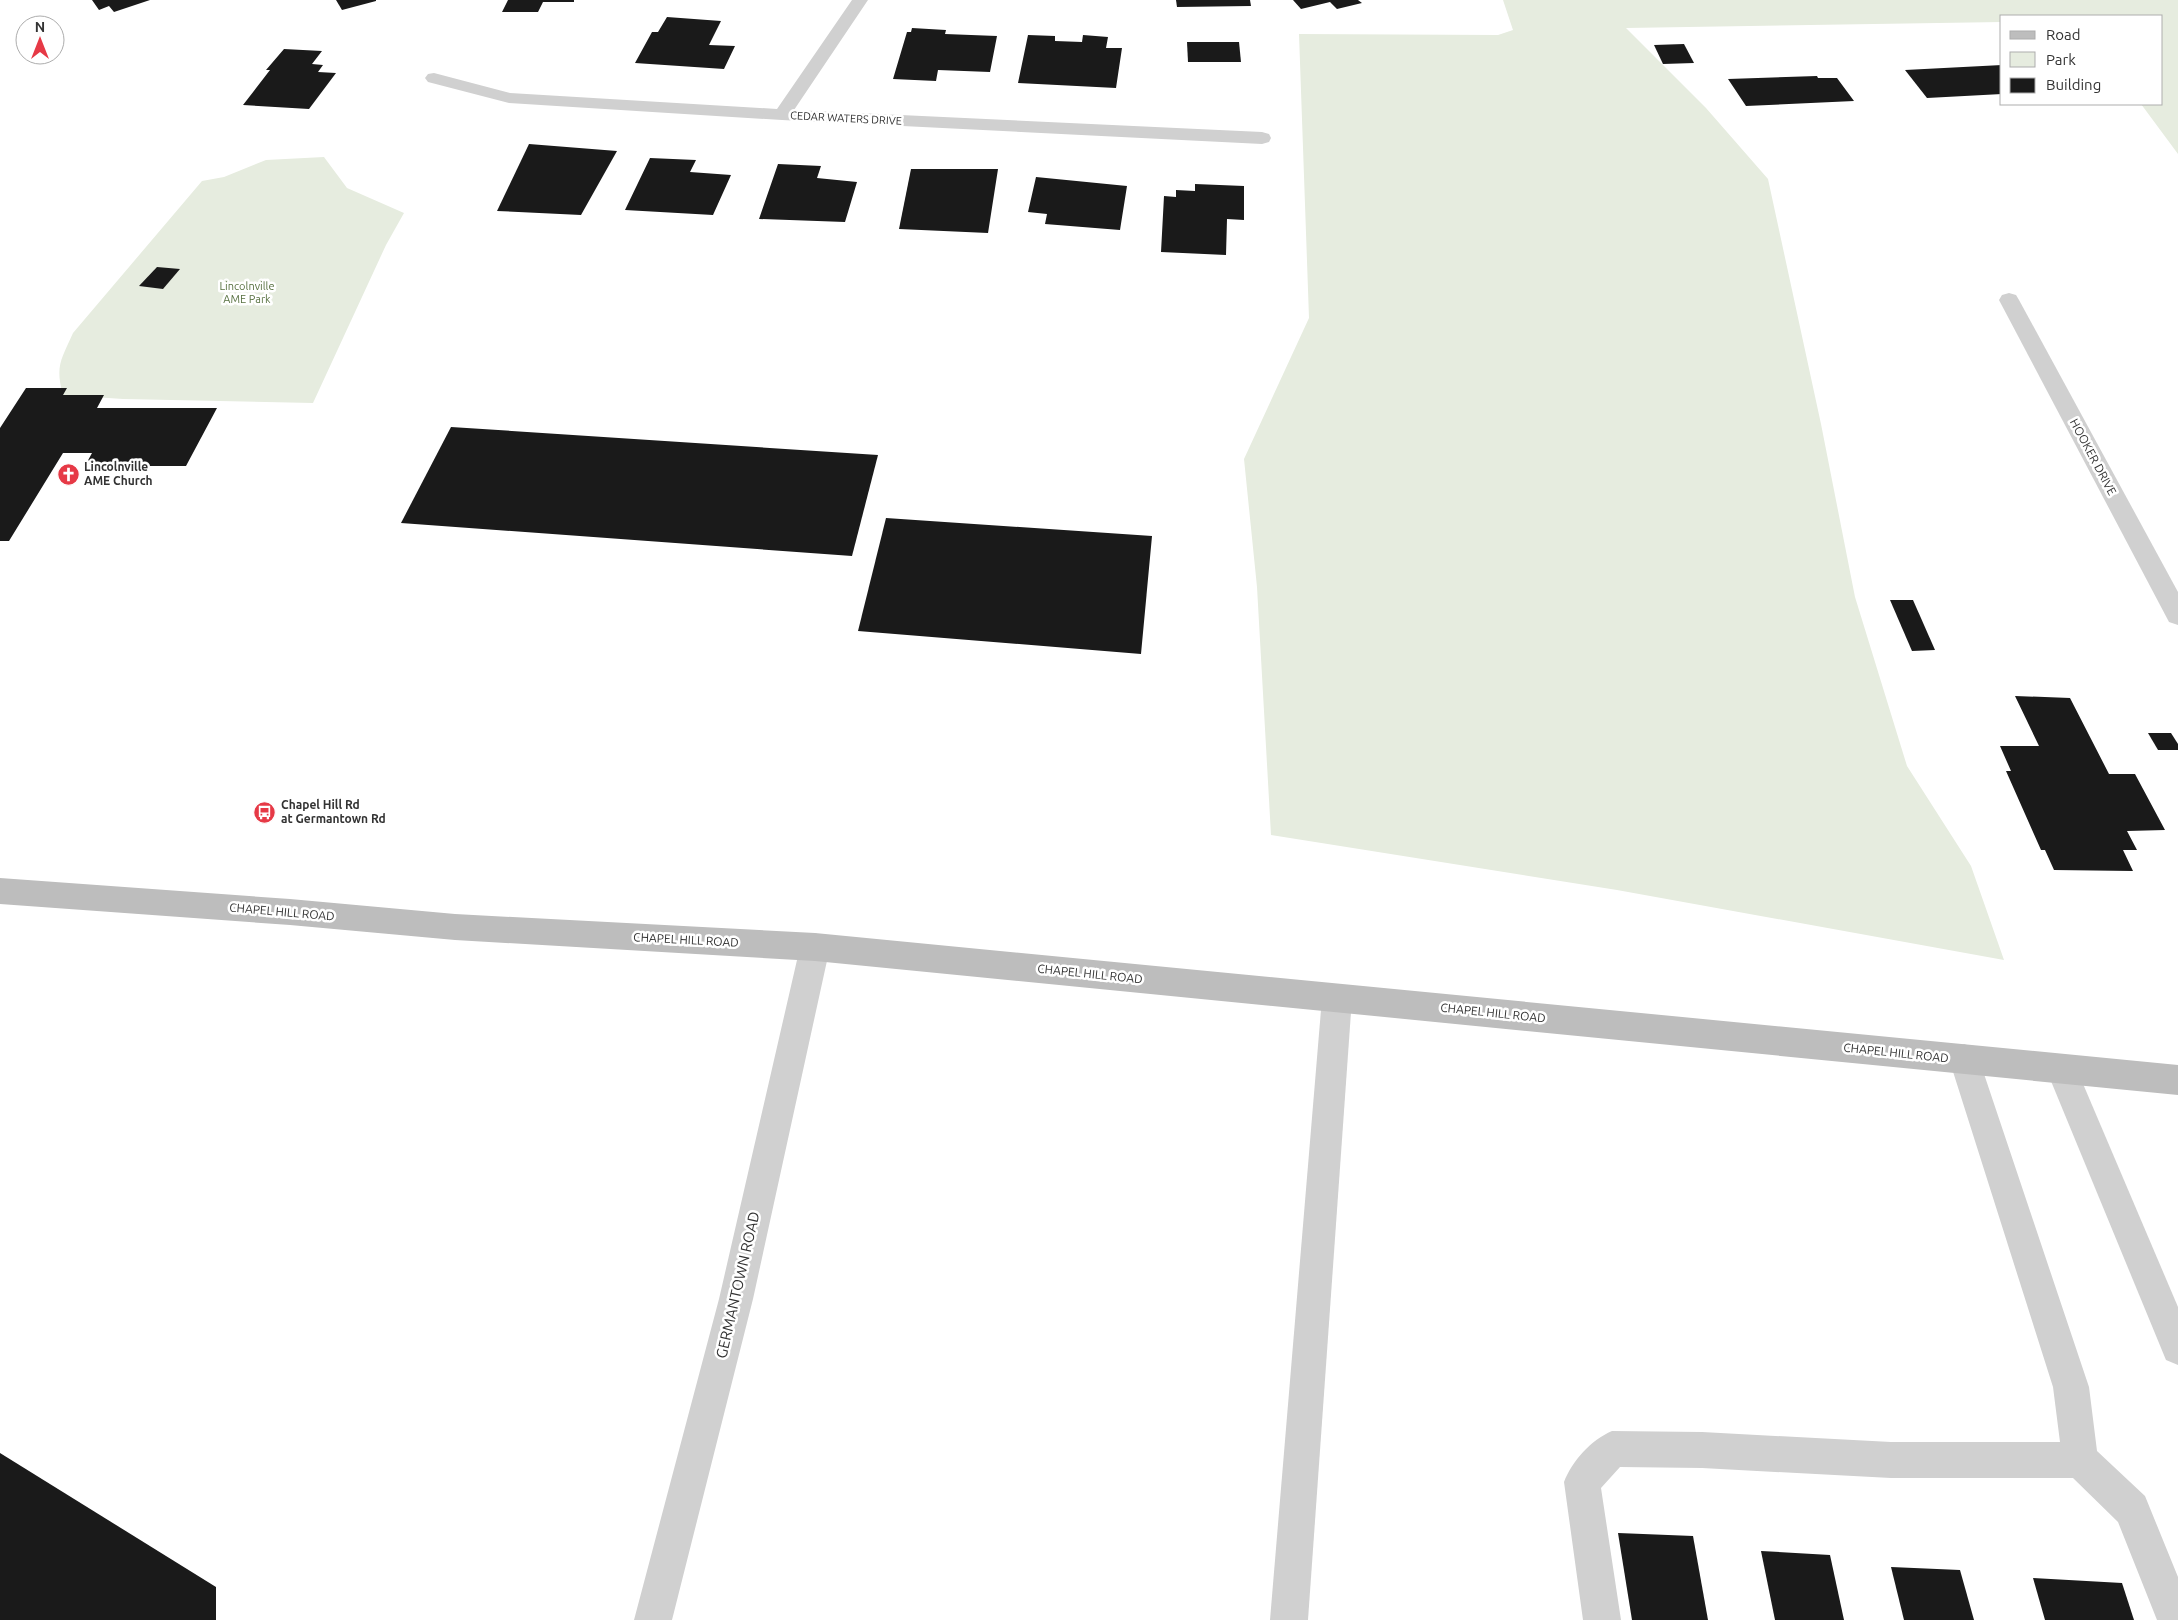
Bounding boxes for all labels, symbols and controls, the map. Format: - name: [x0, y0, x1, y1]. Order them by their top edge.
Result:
- north arrow: [15, 15, 65, 65]
- legend: [2000, 15, 2163, 105]
- text: N: [35, 19, 45, 35]
- text: Road: [2046, 26, 2081, 43]
- text: Park: [2046, 51, 2076, 68]
- text: Building: [2046, 76, 2101, 93]
- street label: CEDAR WATERS DRIVE: [790, 109, 902, 127]
- park label: Lincolnville AME Park: [219, 280, 275, 305]
- street label: HOOKER DRIVE: [2068, 416, 2119, 497]
- place label: Lincolnville AME Church: [84, 460, 153, 487]
- church icon: Lincolnville AME Church: [56, 462, 80, 486]
- place label: Chapel Hill Rd at Germantown Rd: [281, 798, 386, 825]
- bus stop icon: Chapel Hill Rd at Germantown Rd: [253, 800, 277, 824]
- street label: CHAPEL HILL ROAD: [229, 900, 335, 923]
- street label: CHAPEL HILL ROAD: [633, 930, 739, 949]
- street label: CHAPEL HILL ROAD: [1037, 962, 1143, 985]
- street label: CHAPEL HILL ROAD: [1440, 1001, 1546, 1024]
- street label: CHAPEL HILL ROAD: [1843, 1041, 1949, 1064]
- street label: GERMANTOWN ROAD: [712, 1210, 763, 1360]

